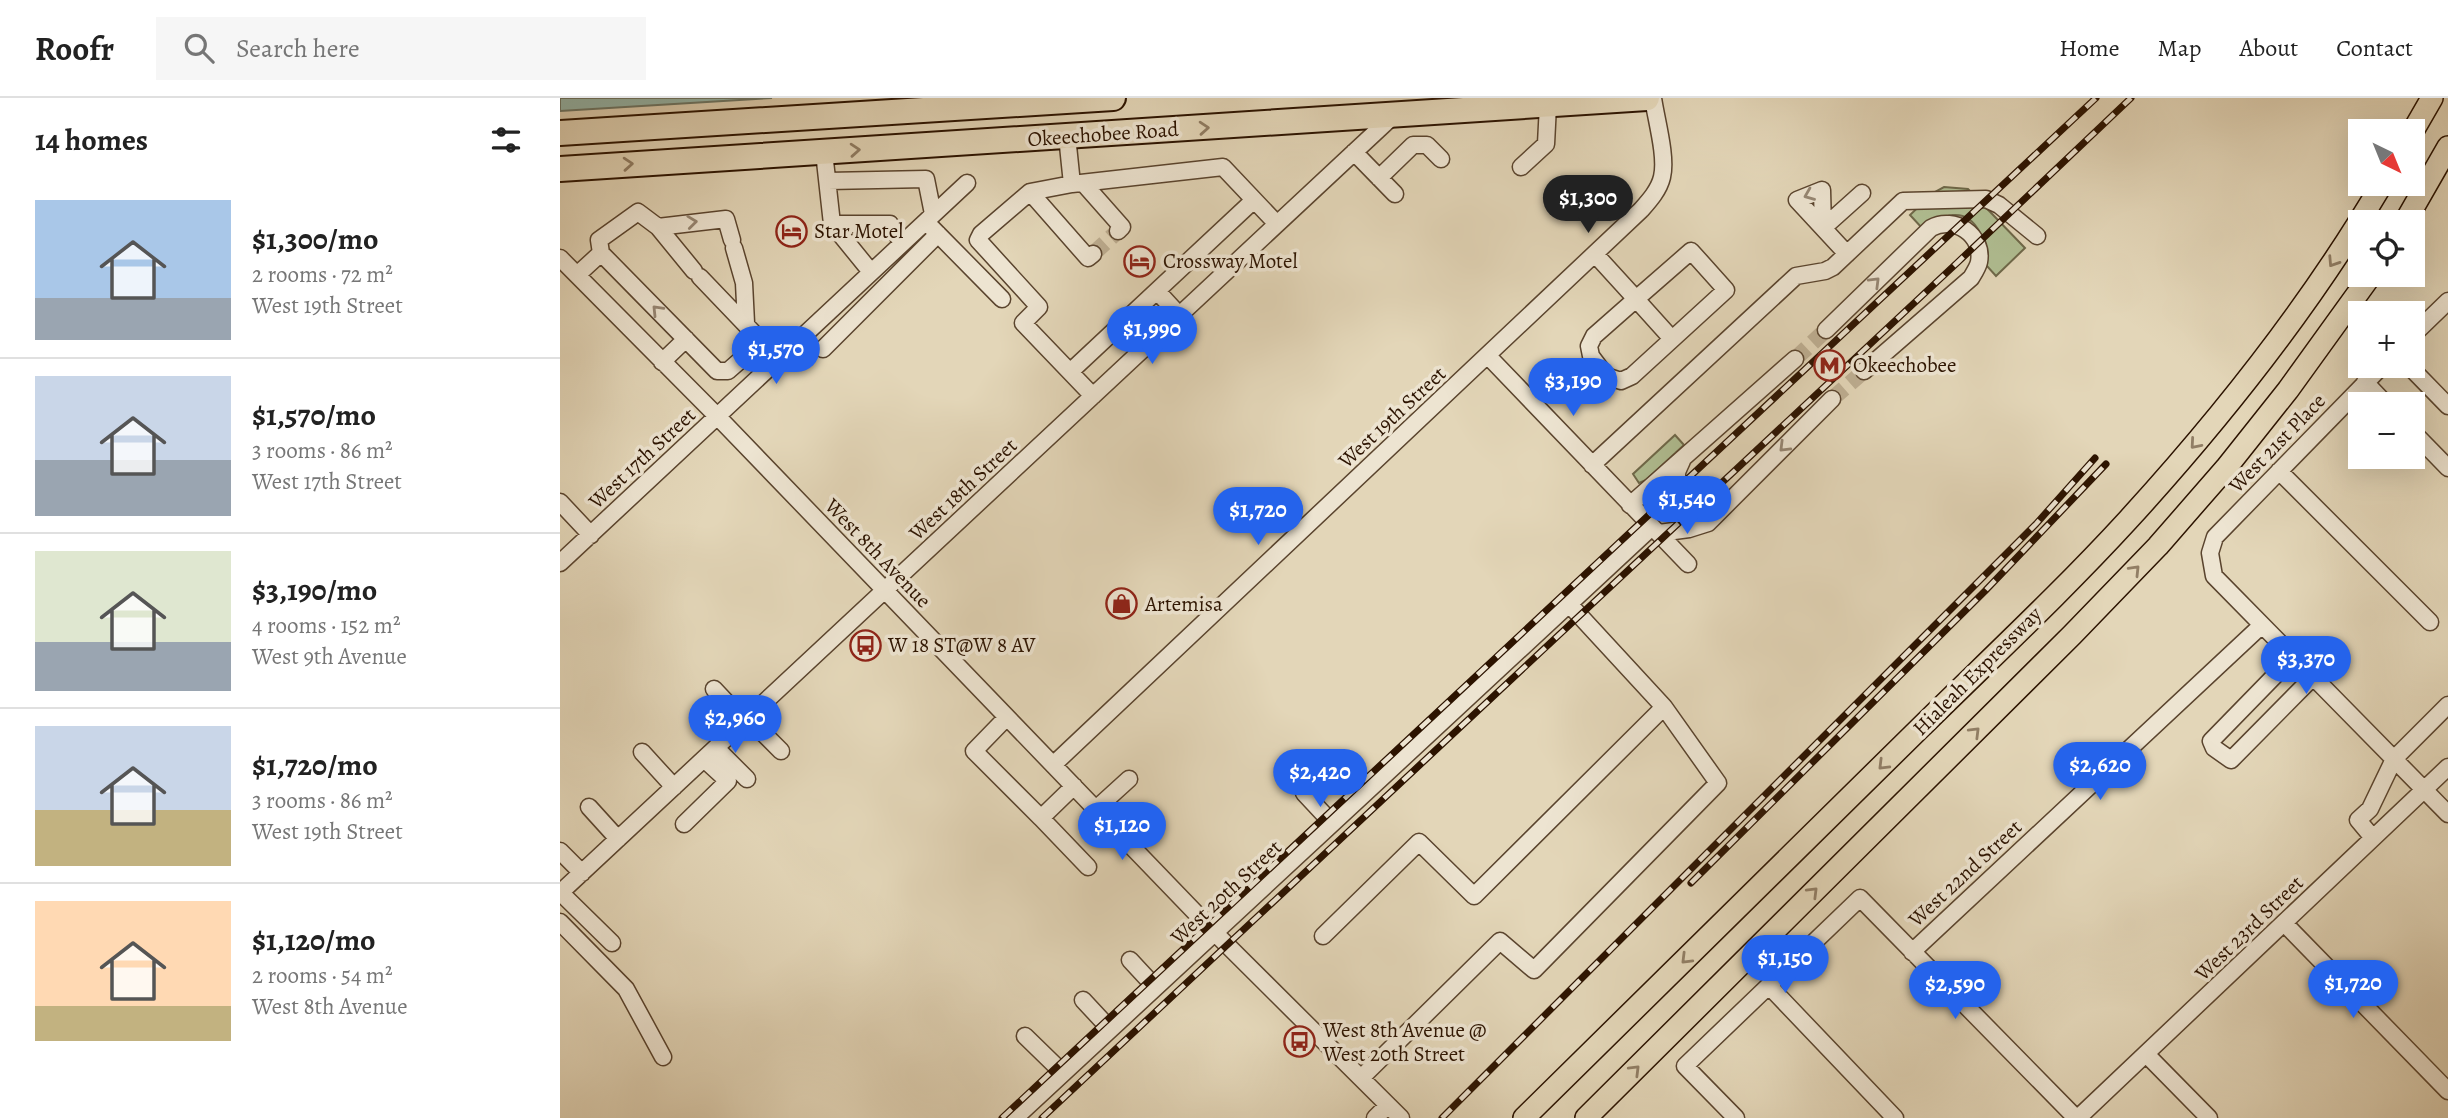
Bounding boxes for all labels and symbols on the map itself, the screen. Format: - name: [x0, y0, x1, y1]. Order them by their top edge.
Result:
- street label: Okeechobee Road: [1027, 115, 1180, 153]
- north arrow: [2348, 119, 2426, 196]
- one-way arrow: [1199, 120, 1210, 135]
- one-way arrow: [850, 143, 861, 158]
- one-way arrow: [623, 157, 634, 172]
- pin: $1,300: [1531, 176, 1645, 235]
- one-way arrow: [1804, 186, 1816, 200]
- one-way arrow: [686, 214, 698, 229]
- hotel icon: Star Motel: [774, 214, 808, 248]
- place label: Star Motel: [814, 217, 903, 245]
- hotel icon: Crossway Motel: [1123, 244, 1157, 278]
- place label: Crossway Motel: [1163, 247, 1298, 275]
- one-way arrow: [2328, 255, 2341, 268]
- one-way arrow: [1866, 277, 1879, 290]
- one-way arrow: [653, 305, 666, 318]
- pin: $1,990: [1095, 306, 1209, 366]
- pin: $1,570: [719, 327, 833, 386]
- metro station icon: Okeechobee: [1813, 348, 1847, 382]
- place label: Okeechobee: [1853, 351, 1956, 379]
- pin: $3,190: [1516, 358, 1630, 418]
- street label: West 19th Street: [1331, 360, 1452, 475]
- street label: West 21st Place: [2222, 387, 2332, 500]
- street label: West 17th Street: [582, 401, 702, 516]
- street label: West 18th Street: [902, 432, 1023, 547]
- one-way arrow: [2191, 435, 2203, 448]
- one-way arrow: [1779, 438, 1792, 451]
- pin: $1,540: [1630, 476, 1744, 536]
- pin: $1,720: [1201, 488, 1315, 547]
- street label: West 8th Avenue: [818, 491, 937, 614]
- one-way arrow: [2126, 565, 2139, 578]
- shop icon: Artemisa: [1105, 587, 1139, 621]
- place label: Artemisa: [1144, 590, 1223, 618]
- street label: Hialeah Expressway: [1906, 600, 2048, 742]
- bus stop icon: W 18 ST@W 8 AV: [848, 628, 882, 662]
- place label: W 18 ST@W 8 AV: [887, 631, 1036, 659]
- pin: $3,370: [2249, 636, 2363, 696]
- pin: $2,960: [678, 696, 792, 755]
- one-way arrow: [1966, 727, 1979, 740]
- pin: $2,620: [2043, 742, 2157, 802]
- pin: $2,420: [1263, 750, 1377, 809]
- one-way arrow: [1878, 756, 1891, 769]
- pin: $1,120: [1065, 802, 1179, 862]
- street label: West 22nd Street: [1902, 813, 2028, 934]
- street label: West 20th Street: [1164, 833, 1288, 951]
- street label: West 23rd Street: [2188, 869, 2309, 988]
- one-way arrow: [1805, 887, 1818, 900]
- pin: $1,150: [1728, 936, 1842, 995]
- one-way arrow: [1681, 950, 1694, 963]
- pin: $1,720: [2296, 960, 2410, 1020]
- pin: $2,590: [1898, 962, 2012, 1021]
- place label: West 8th Avenue @ West 20th Street: [1322, 1016, 1487, 1068]
- bus stop icon: West 8th Avenue @ West 20th Street: [1283, 1025, 1317, 1059]
- one-way arrow: [1626, 1065, 1639, 1078]

